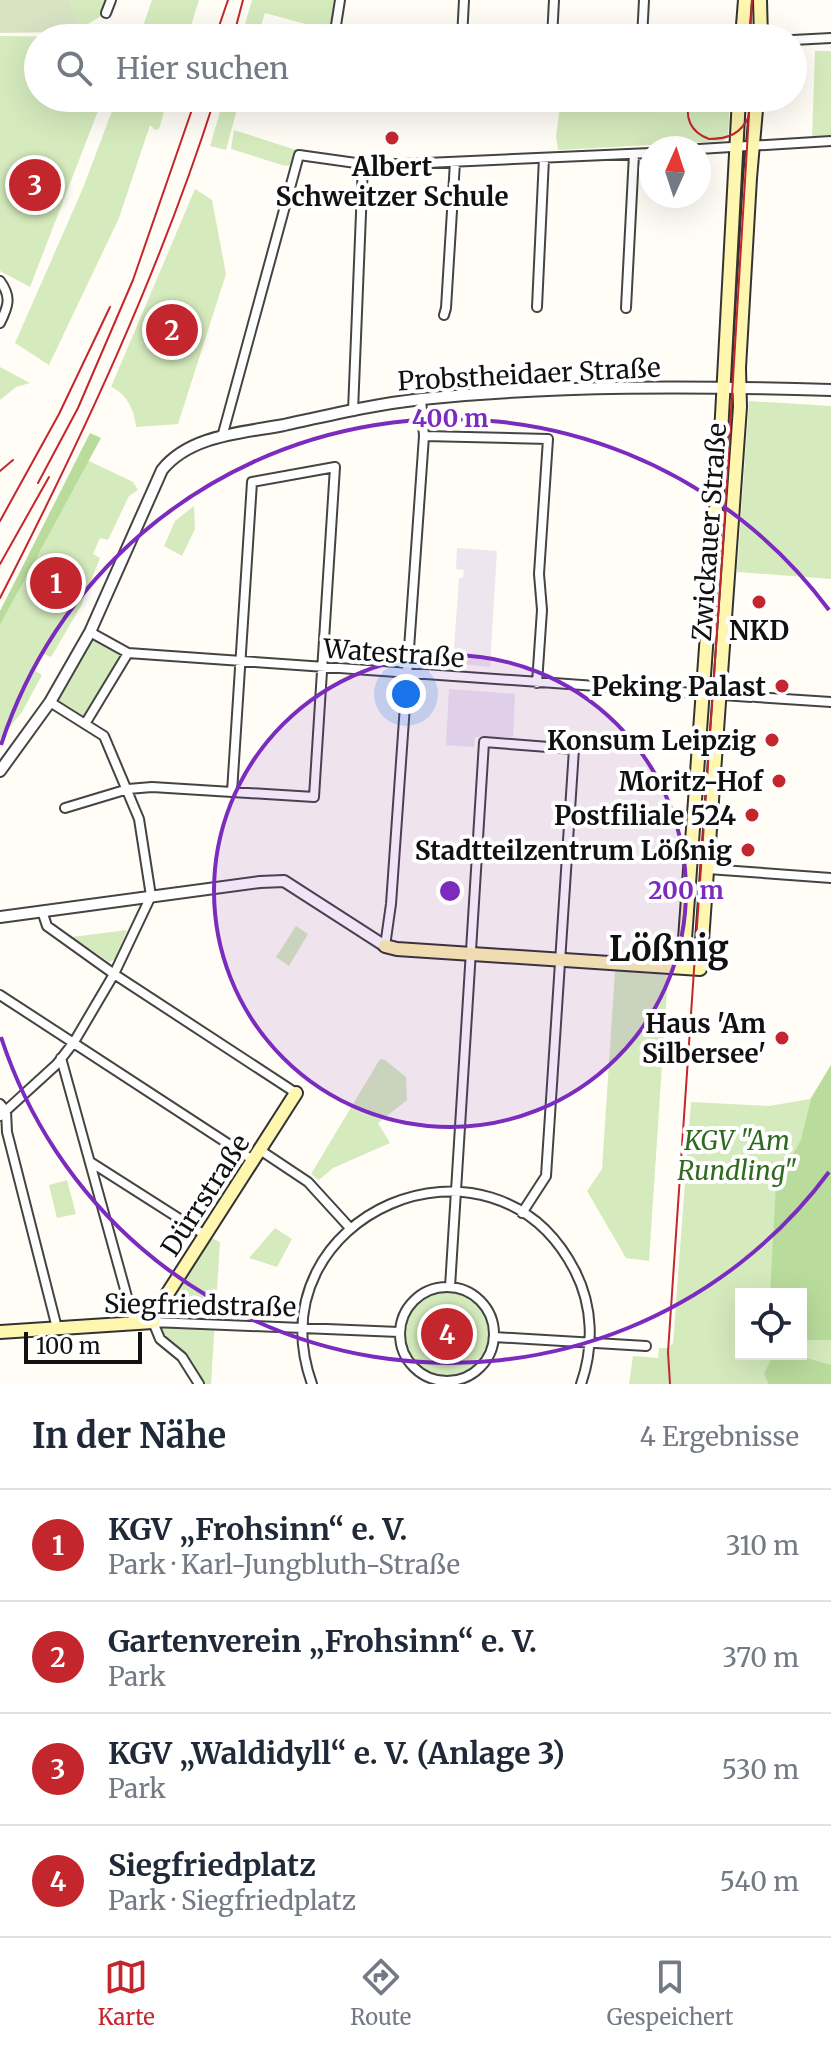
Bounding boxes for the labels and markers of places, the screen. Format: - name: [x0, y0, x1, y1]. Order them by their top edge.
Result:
- marker: Albert Schweitzer Schule: [383, 129, 401, 147]
- place label: Albert Schweitzer Schule: [275, 150, 509, 213]
- pin: 3: [9, 155, 61, 215]
- pin: 2: [146, 300, 198, 360]
- pin: 1: [30, 553, 82, 613]
- marker: NKD: [750, 593, 768, 611]
- place label: NKD: [729, 614, 789, 647]
- place label: Peking Palast: [591, 670, 767, 703]
- marker: Peking Palast: [773, 677, 791, 695]
- place label: Konsum Leipzig: [547, 724, 756, 757]
- marker: Konsum Leipzig: [763, 731, 781, 749]
- place label: Moritz-Hof: [619, 765, 765, 798]
- marker: Moritz-Hof: [770, 772, 788, 790]
- place label: Postfiliale 524: [554, 799, 736, 832]
- marker: Postfiliale 524: [743, 806, 761, 824]
- place label: Stadtteilzentrum Lößnig: [415, 834, 732, 867]
- marker: Stadtteilzentrum Lößnig: [739, 841, 757, 859]
- centre of rings: [436, 877, 464, 905]
- place label: Haus 'Am Silbersee': [642, 1007, 766, 1070]
- marker: Haus 'Am Silbersee': [773, 1029, 791, 1047]
- pin: 4: [421, 1304, 473, 1364]

